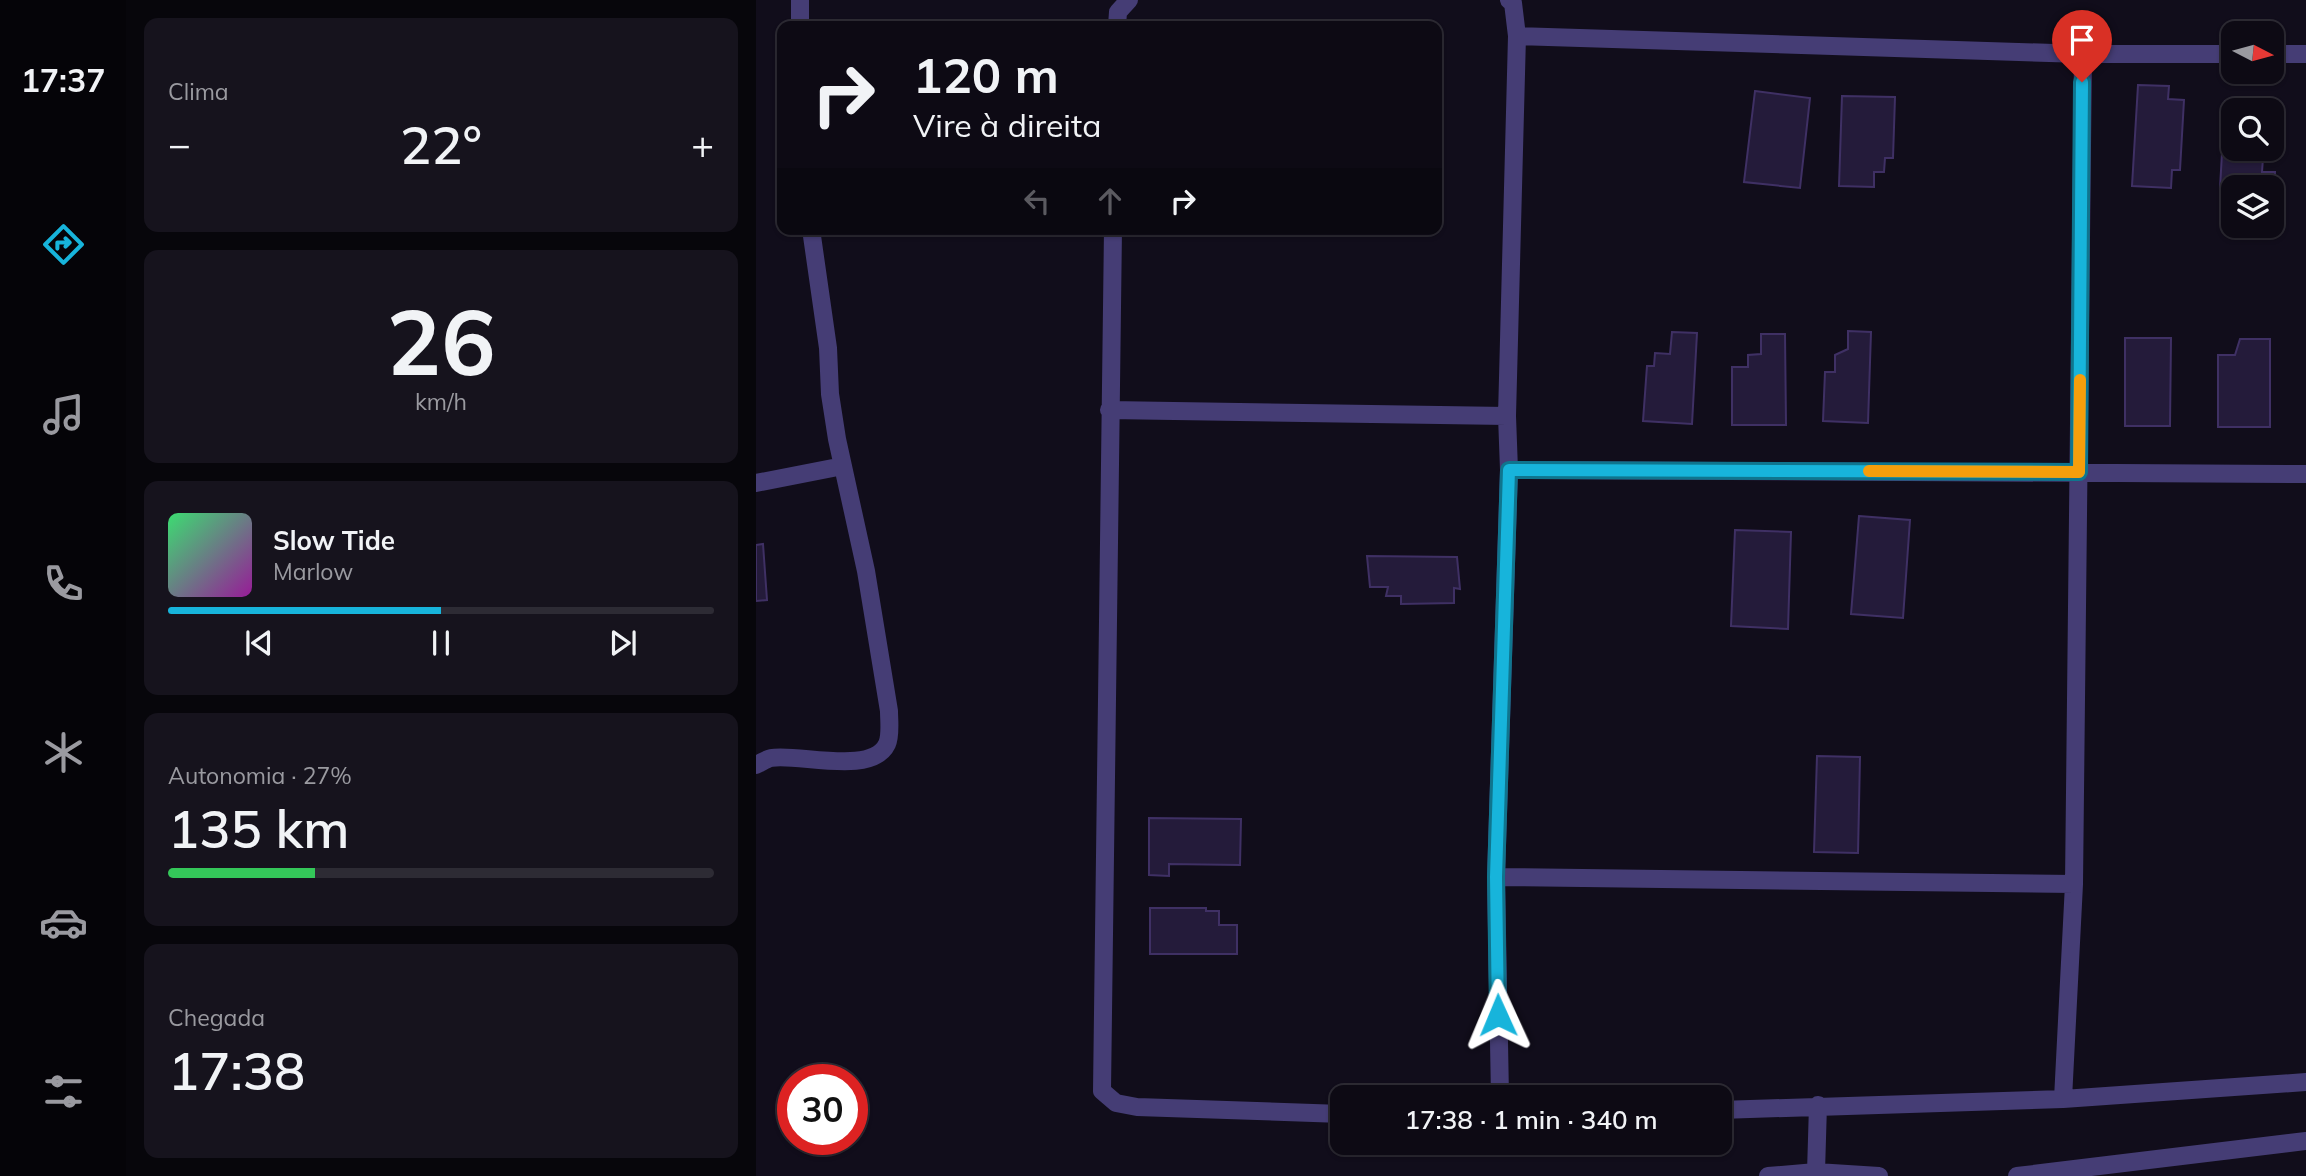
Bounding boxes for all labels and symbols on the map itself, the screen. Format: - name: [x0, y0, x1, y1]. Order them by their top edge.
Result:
- pin: [2052, 10, 2112, 82]
- north arrow: [2221, 21, 2284, 84]
- position arrow: [1461, 978, 1535, 1052]
- speed limit sign: 30: [777, 1064, 868, 1155]

